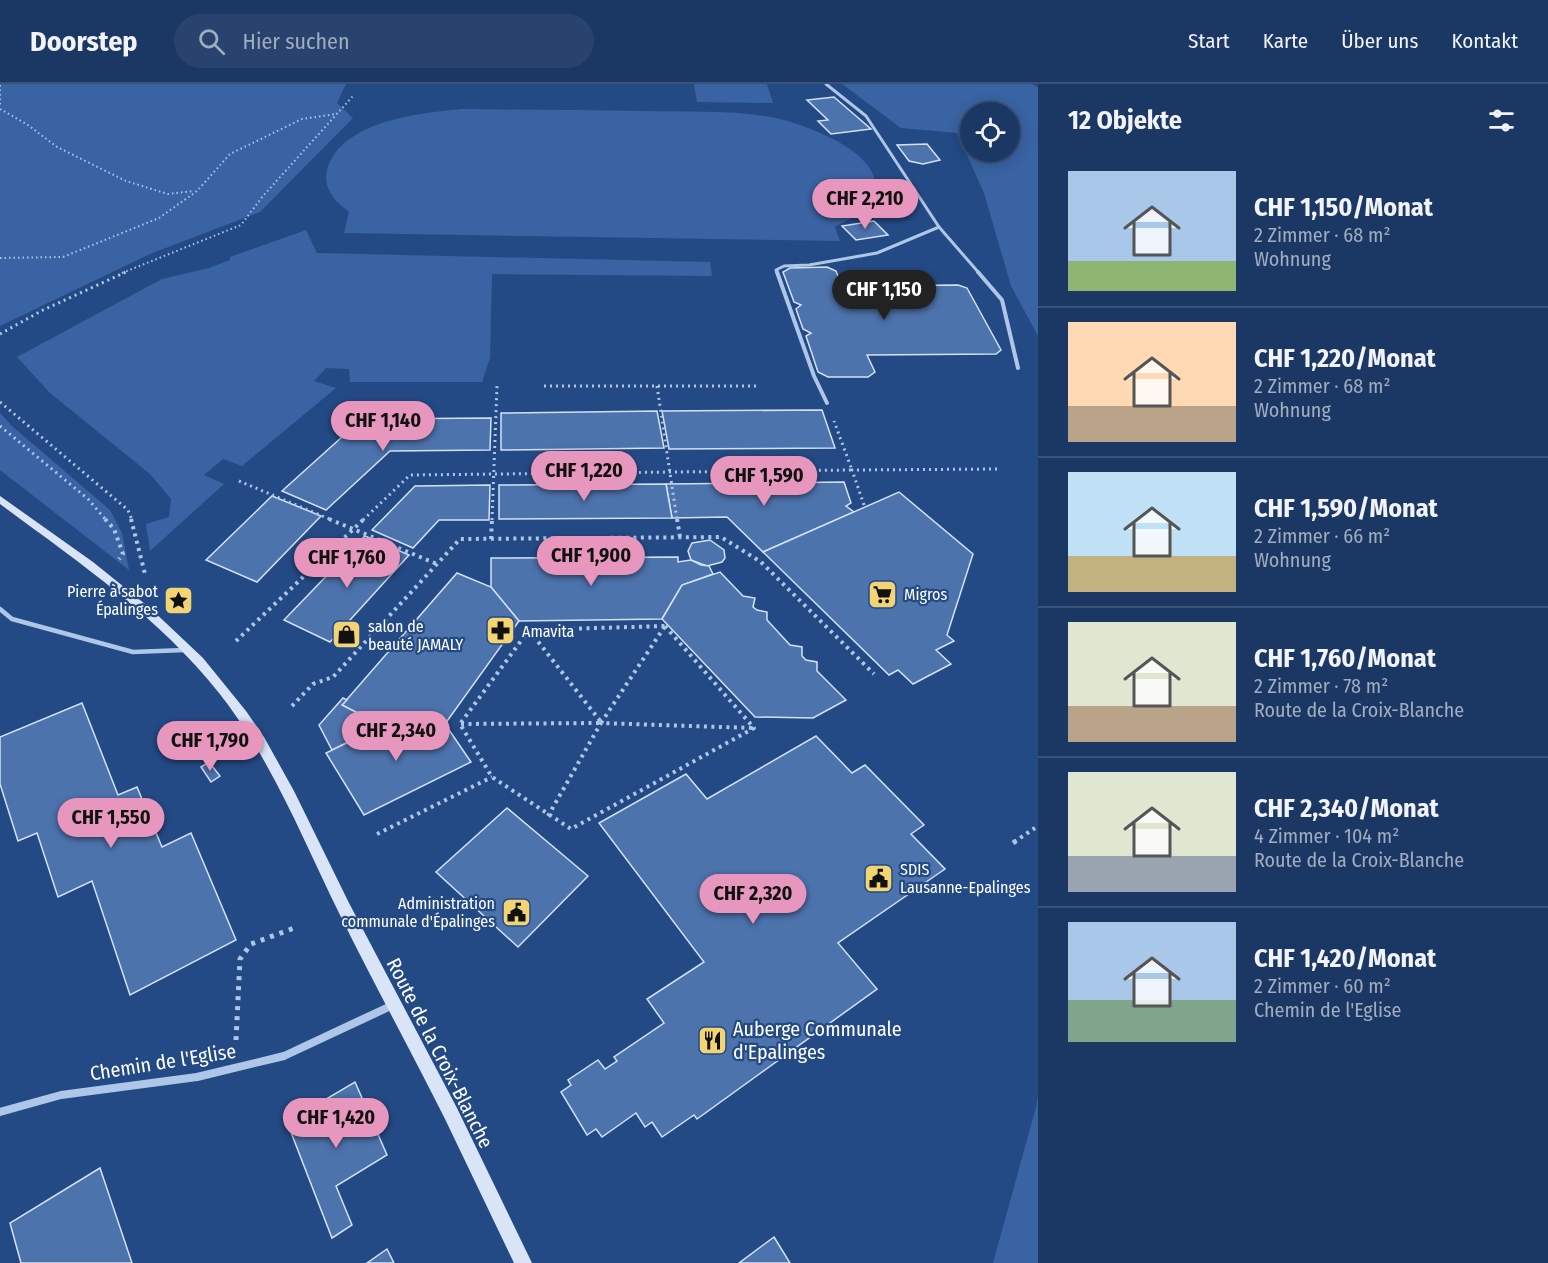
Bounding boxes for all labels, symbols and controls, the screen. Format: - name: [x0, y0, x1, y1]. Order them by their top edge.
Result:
- search box: [174, 14, 594, 68]
- text: Doorstep: [30, 25, 138, 58]
- icon: search: [195, 25, 228, 58]
- text: Hier suchen: [243, 28, 350, 55]
- text: Start: [1188, 28, 1230, 54]
- text: Karte: [1263, 28, 1308, 54]
- text: Über uns: [1341, 28, 1418, 54]
- text: Kontakt: [1451, 28, 1518, 54]
- map controls: [960, 102, 1020, 162]
- button: locate: [960, 102, 1020, 162]
- icon: filters: [1485, 104, 1518, 137]
- text: 12 Objekte: [1068, 105, 1182, 136]
- pin: CHF 2,210: [796, 179, 934, 230]
- text: CHF 2,210: [826, 186, 904, 210]
- text: CHF 1,150/Monat: [1254, 192, 1433, 223]
- icon: home: [1116, 195, 1188, 267]
- text: 2 Zimmer · 68 m²: [1254, 223, 1390, 247]
- text: Wohnung: [1254, 247, 1331, 271]
- pin: CHF 1,150: [815, 270, 953, 321]
- text: CHF 1,150: [846, 277, 922, 301]
- text: CHF 1,220/Monat: [1254, 343, 1436, 374]
- icon: home: [1116, 346, 1188, 418]
- text: 2 Zimmer · 68 m²: [1254, 374, 1390, 398]
- text: Wohnung: [1254, 398, 1331, 422]
- pin: CHF 1,140: [314, 401, 452, 452]
- text: CHF 1,140: [345, 408, 421, 432]
- pin: CHF 1,220: [515, 451, 653, 502]
- pin: CHF 1,590: [695, 456, 833, 507]
- text: CHF 1,220: [545, 458, 623, 482]
- text: CHF 1,590: [724, 463, 804, 487]
- text: CHF 1,590/Monat: [1254, 493, 1438, 524]
- icon: home: [1116, 496, 1188, 568]
- text: 2 Zimmer · 66 m²: [1254, 524, 1390, 548]
- pin: CHF 1,900: [522, 536, 660, 587]
- pin: CHF 1,760: [278, 538, 416, 589]
- text: CHF 1,900: [551, 543, 631, 567]
- text: CHF 1,760: [308, 545, 386, 569]
- text: Wohnung: [1254, 548, 1331, 572]
- supermarket icon: Migros: [867, 578, 899, 610]
- place label: Pierre à sabot Épalinges: [67, 582, 159, 619]
- place icon: Pierre à sabot Épalinges: [163, 584, 195, 616]
- place label: Migros: [904, 585, 947, 604]
- pharmacy icon: Amavita: [485, 615, 517, 647]
- place label: salon de beauté JAMALY: [368, 617, 463, 654]
- shop icon: salon de beauté JAMALY: [331, 619, 363, 651]
- place label: Amavita: [522, 622, 575, 641]
- text: CHF 1,760/Monat: [1254, 643, 1436, 674]
- icon: home: [1116, 646, 1188, 718]
- text: 2 Zimmer · 78 m²: [1254, 674, 1388, 698]
- text: Route de la Croix-Blanche: [1254, 698, 1464, 722]
- pin: CHF 2,340: [327, 711, 465, 762]
- text: CHF 2,340: [356, 718, 436, 742]
- pin: CHF 1,790: [141, 721, 279, 772]
- text: CHF 1,790: [171, 728, 249, 752]
- text: CHF 2,340/Monat: [1254, 793, 1439, 824]
- icon: home: [1116, 796, 1188, 868]
- pin: CHF 1,550: [42, 798, 180, 849]
- text: CHF 1,550: [71, 805, 151, 829]
- text: 4 Zimmer · 104 m²: [1254, 824, 1399, 848]
- text: Route de la Croix-Blanche: [1254, 848, 1464, 872]
- place label: SDIS Lausanne-Epalinges: [900, 860, 1031, 897]
- public building icon: SDIS Lausanne-Epalinges: [863, 862, 895, 894]
- pin: CHF 2,320: [684, 874, 822, 925]
- text: CHF 2,320: [713, 881, 793, 905]
- place label: Administration communale d'Épalinges: [341, 894, 495, 931]
- public building icon: Administration communale d'Épalinges: [500, 896, 532, 928]
- text: CHF 1,420/Monat: [1254, 943, 1436, 974]
- icon: home: [1116, 946, 1188, 1018]
- street label: Route de la Croix-Blanche: [382, 954, 498, 1152]
- text: 2 Zimmer · 60 m²: [1254, 974, 1391, 998]
- text: Chemin de l'Eglise: [1254, 998, 1401, 1022]
- place label: Auberge Communale d'Epalinges: [733, 1017, 902, 1064]
- restaurant icon: Auberge Communale d'Epalinges: [696, 1024, 728, 1056]
- street label: Chemin de l'Eglise: [88, 1039, 238, 1085]
- pin: CHF 1,420: [267, 1098, 405, 1149]
- text: CHF 1,420: [297, 1105, 375, 1129]

